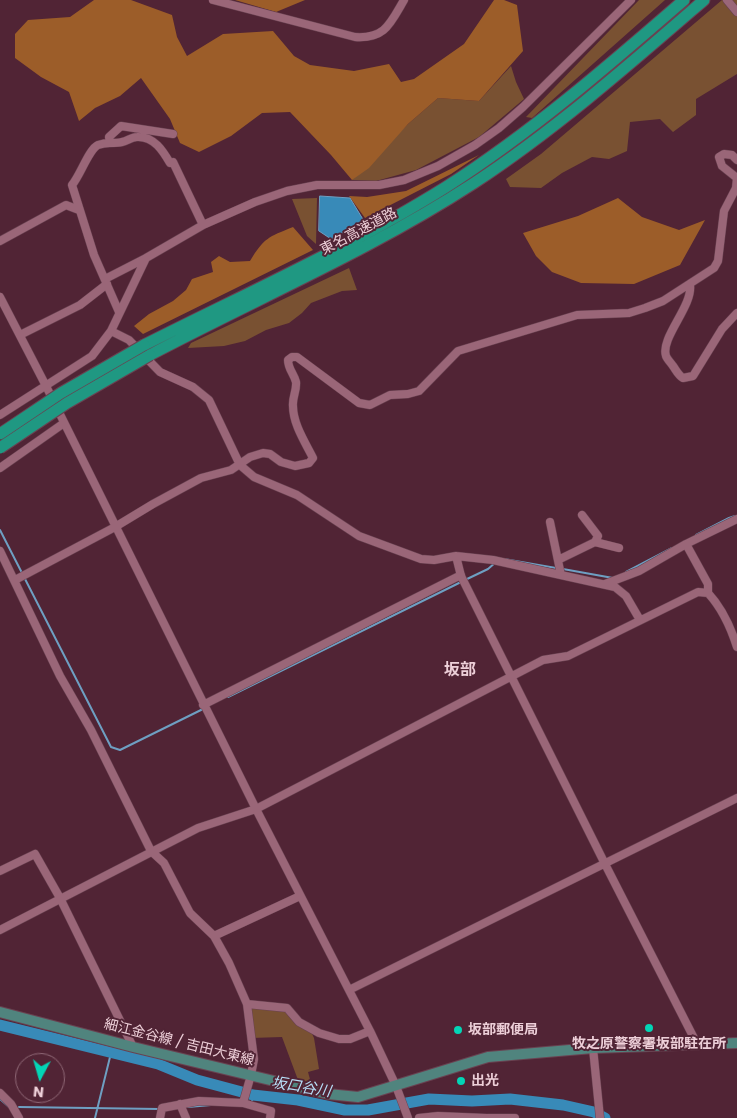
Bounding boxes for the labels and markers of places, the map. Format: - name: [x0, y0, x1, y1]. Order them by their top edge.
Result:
- place label: 坂部郵便局: [468, 1022, 538, 1038]
- marker: 牧之原警察署坂部駐在所: [643, 1022, 655, 1034]
- marker: 坂部郵便局: [452, 1024, 464, 1036]
- place label: 牧之原警察署坂部駐在所: [572, 1036, 726, 1052]
- place label: 出光: [471, 1073, 499, 1089]
- marker: 出光: [455, 1075, 467, 1087]

